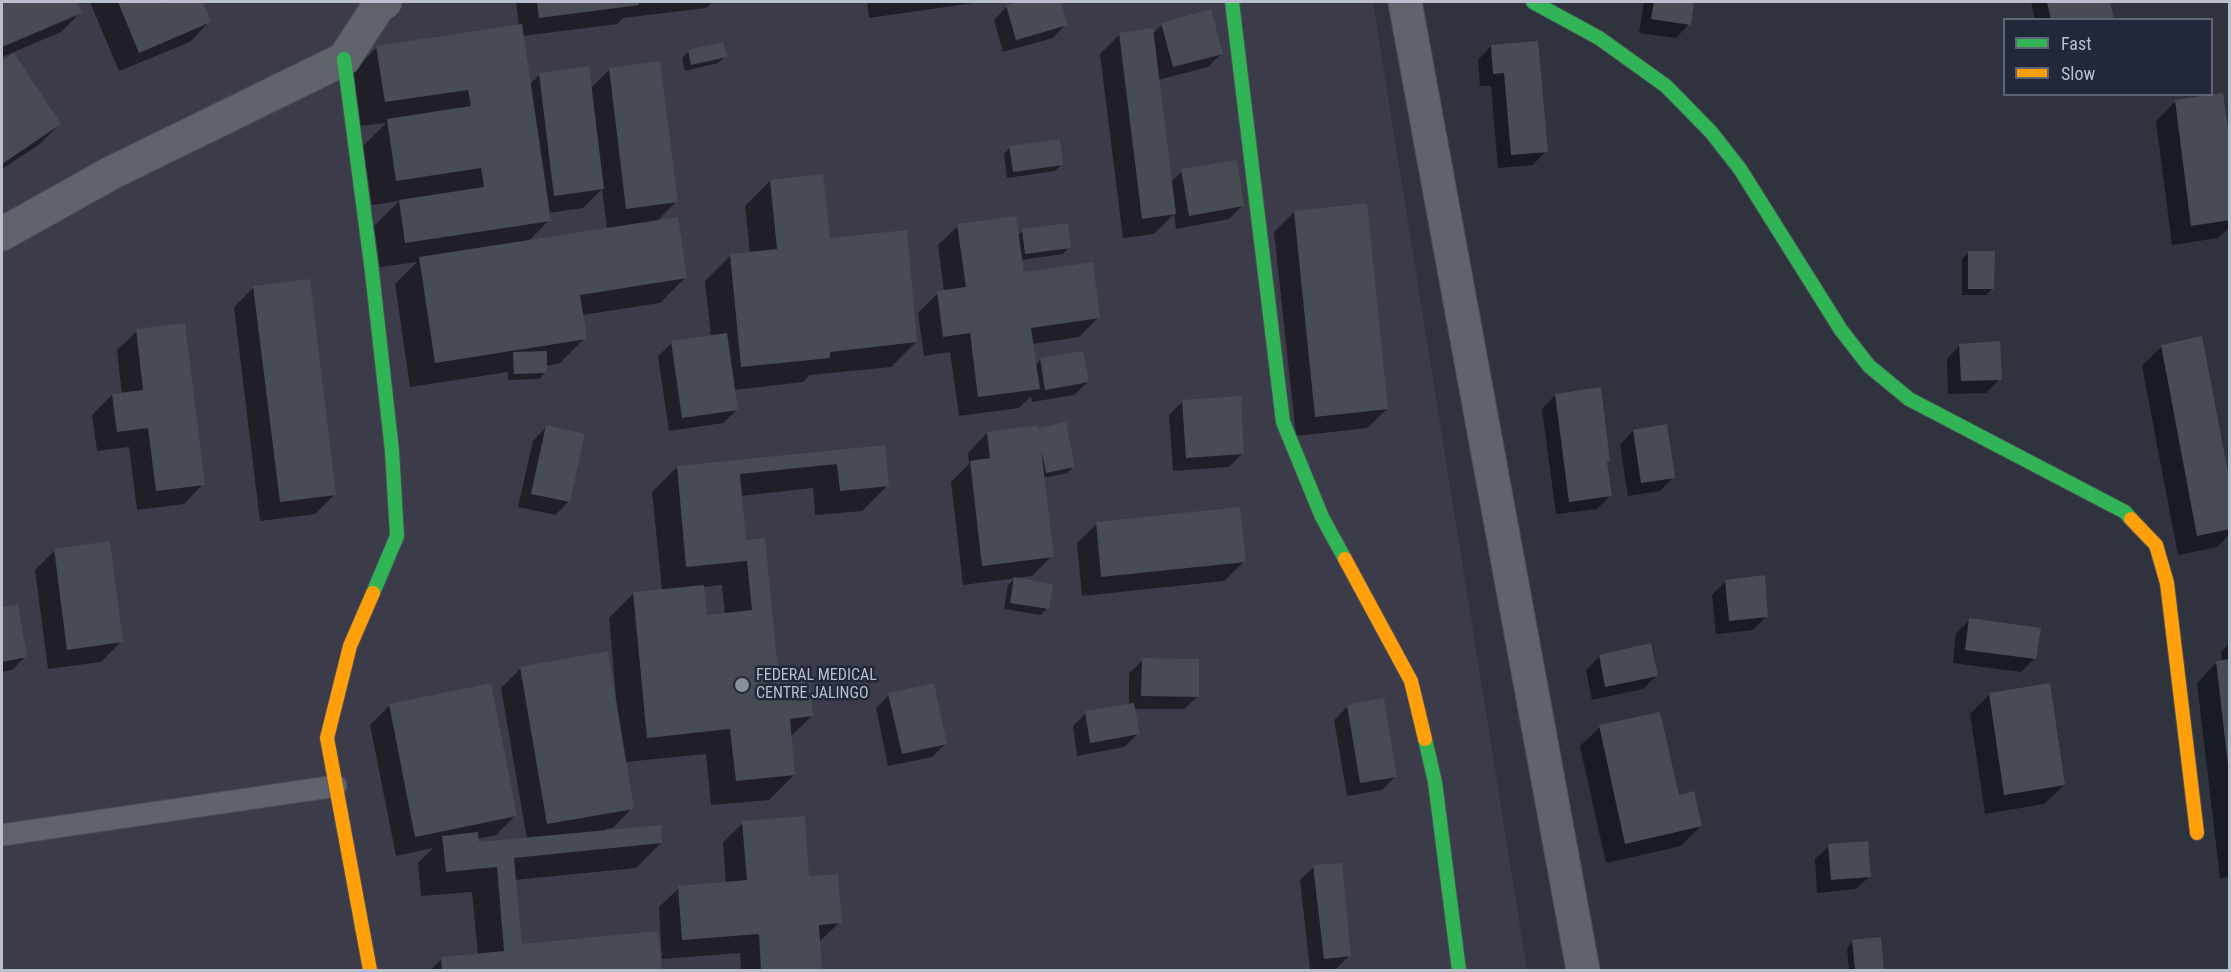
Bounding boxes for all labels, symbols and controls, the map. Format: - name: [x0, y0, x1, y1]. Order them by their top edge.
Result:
- legend: [2003, 18, 2213, 96]
- text: Fast: [2061, 33, 2092, 54]
- text: Slow: [2061, 63, 2095, 84]
- place label: FEDERAL MEDICAL CENTRE JALINGO: [756, 666, 877, 704]
- marker: FEDERAL MEDICAL CENTRE JALINGO: [733, 676, 751, 694]

